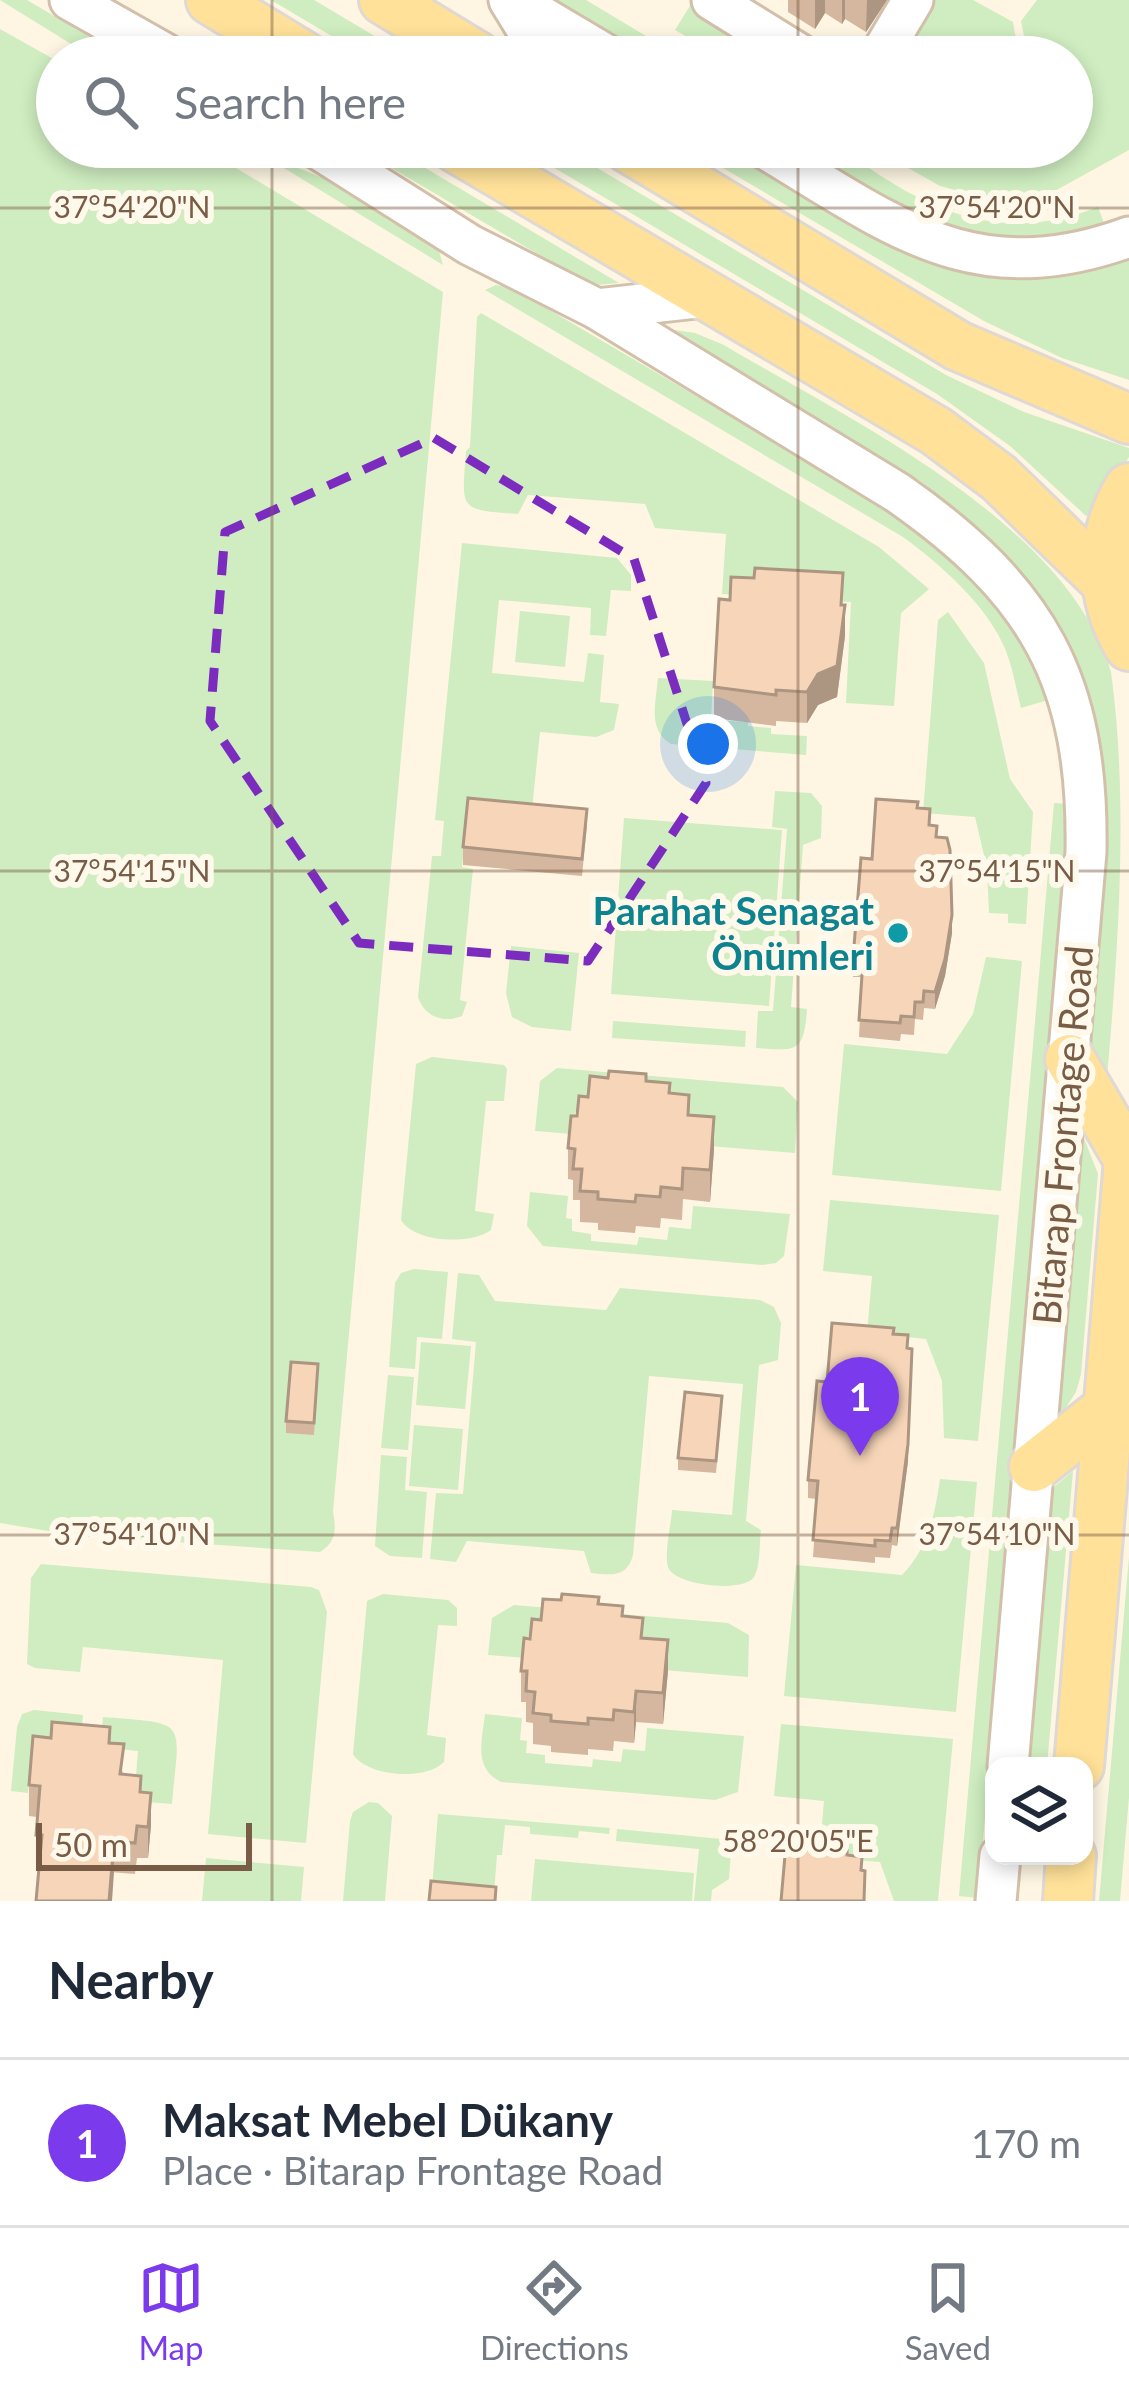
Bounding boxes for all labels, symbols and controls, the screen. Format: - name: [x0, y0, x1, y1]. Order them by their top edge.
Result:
- search box: [36, 36, 1093, 168]
- icon: search: [78, 69, 144, 135]
- text: Search here: [174, 75, 406, 129]
- text: 37°54'20"N: [54, 188, 210, 224]
- text: 37°54'20"N: [919, 188, 1075, 224]
- your location: [678, 714, 738, 774]
- text: 37°54'15"N: [54, 852, 210, 888]
- text: 37°54'15"N: [919, 852, 1075, 888]
- place label: Parahat Senagat Önümleri: [593, 887, 874, 978]
- marker: Parahat Senagat Önümleri: [885, 920, 911, 946]
- street label: Bitarap Frontage Road: [1023, 943, 1101, 1326]
- pin: 1: [821, 1357, 899, 1456]
- text: 37°54'10"N: [54, 1515, 210, 1551]
- text: 37°54'10"N: [919, 1515, 1075, 1551]
- map controls: [985, 1757, 1093, 1865]
- button: layers: [985, 1757, 1093, 1865]
- scale bar: [36, 1817, 252, 1870]
- text: 58°20'05"E: [722, 1822, 874, 1858]
- text: 50 m: [54, 1824, 128, 1864]
- text: Nearby: [48, 1949, 214, 2010]
- text: Maksat Mebel Dükany: [162, 2093, 613, 2147]
- text: 1: [76, 2120, 98, 2166]
- text: 170 m: [971, 2120, 1081, 2166]
- text: Place · Bitarap Frontage Road: [162, 2147, 663, 2193]
- tab: Map: [138, 2255, 204, 2367]
- tab: Directions: [480, 2255, 629, 2367]
- tab: Saved: [905, 2255, 991, 2367]

